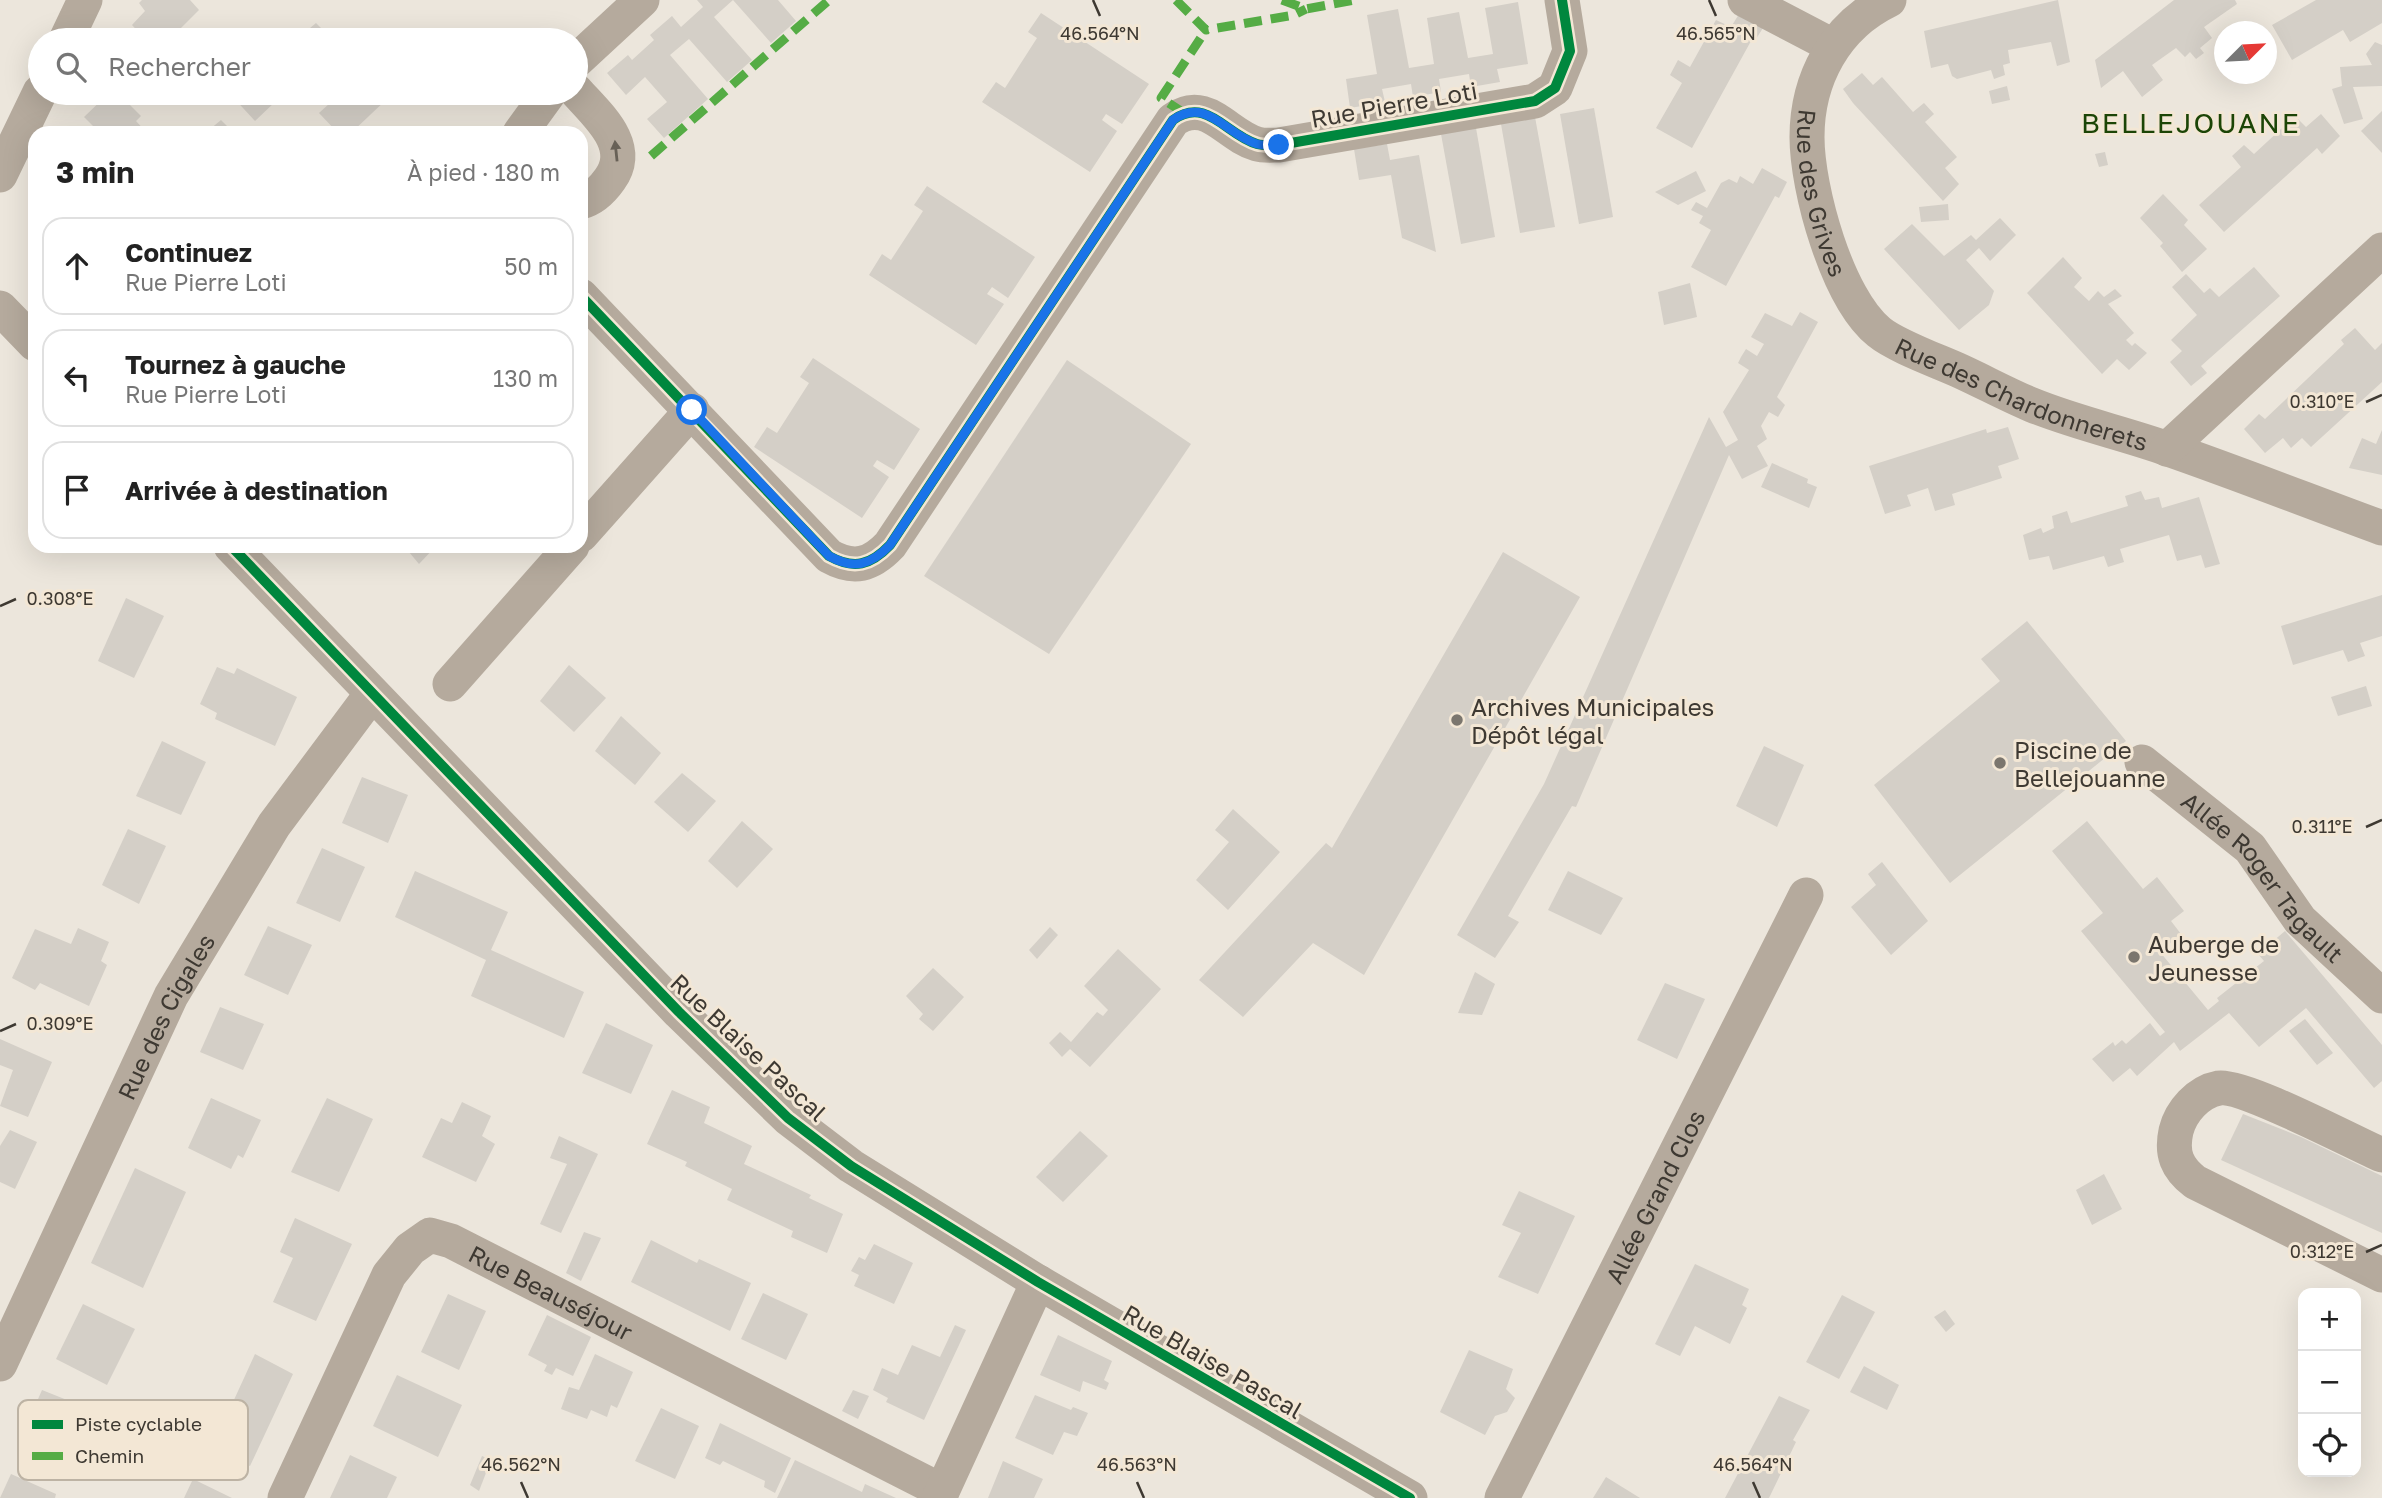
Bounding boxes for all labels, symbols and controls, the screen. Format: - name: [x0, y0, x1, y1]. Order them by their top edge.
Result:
- north arrow: [2214, 21, 2277, 84]
- text: 46.564°N: [1060, 22, 1140, 44]
- text: 46.565°N: [1676, 22, 1756, 44]
- search box: [28, 28, 588, 105]
- icon: search: [52, 48, 90, 86]
- text: Rechercher: [108, 51, 251, 82]
- street label: Rue Pierre Loti: [1308, 75, 1480, 133]
- district label: BELLEJOUANE: [2081, 106, 2301, 139]
- street label: Rue des Grives: [1792, 108, 1854, 280]
- route end: [1263, 129, 1294, 160]
- one-way arrow: [610, 140, 621, 162]
- text: 3 min: [56, 154, 134, 190]
- text: À pied · 180 m: [407, 158, 560, 186]
- text: Continuez: [125, 237, 252, 268]
- icon: ahead: [58, 247, 96, 285]
- text: 50 m: [504, 252, 558, 280]
- text: Rue Pierre Loti: [125, 268, 287, 296]
- street label: Rue des Chardonnerets: [1891, 330, 2152, 456]
- text: Tournez à gauche: [125, 349, 346, 380]
- icon: left: [58, 359, 96, 397]
- text: 130 m: [493, 364, 558, 392]
- text: Rue Pierre Loti: [125, 380, 287, 408]
- text: 0.310°E: [2290, 390, 2354, 412]
- route start: [676, 394, 707, 425]
- icon: arrive: [58, 471, 96, 509]
- text: Arrivée à destination: [125, 475, 388, 506]
- text: 0.308°E: [26, 587, 94, 609]
- place label: Archives Municipales Dépôt légal: [1471, 692, 1714, 749]
- marker: Archives Municipales Dépôt légal: [1449, 712, 1465, 728]
- place label: Piscine de Bellejouanne: [2014, 735, 2165, 792]
- marker: Piscine de Bellejouanne: [1992, 755, 2008, 771]
- street label: Allée Roger Tagault: [2176, 785, 2350, 968]
- text: 0.311°E: [2291, 815, 2353, 837]
- street label: Rue des Cigales: [111, 928, 220, 1104]
- place label: Auberge de Jeunesse: [2148, 929, 2279, 986]
- marker: Auberge de Jeunesse: [2126, 949, 2142, 965]
- street label: Rue Blaise Pascal: [665, 967, 833, 1127]
- text: 0.309°E: [26, 1012, 94, 1034]
- street label: Allée Grand Clos: [1598, 1105, 1710, 1288]
- street label: Rue Beauséjour: [464, 1238, 638, 1346]
- text: 0.312°E: [2290, 1240, 2354, 1262]
- map controls: [2298, 1288, 2361, 1477]
- button: +: [2298, 1288, 2361, 1351]
- street label: Rue Blaise Pascal: [1118, 1298, 1308, 1424]
- button: −: [2298, 1351, 2361, 1414]
- legend: [18, 1400, 248, 1480]
- text: Piste cyclable: [75, 1412, 202, 1435]
- button: locate: [2298, 1414, 2361, 1477]
- text: Chemin: [75, 1444, 144, 1467]
- text: 46.562°N: [481, 1453, 561, 1475]
- text: 46.563°N: [1097, 1453, 1177, 1475]
- text: 46.564°N: [1713, 1453, 1793, 1475]

